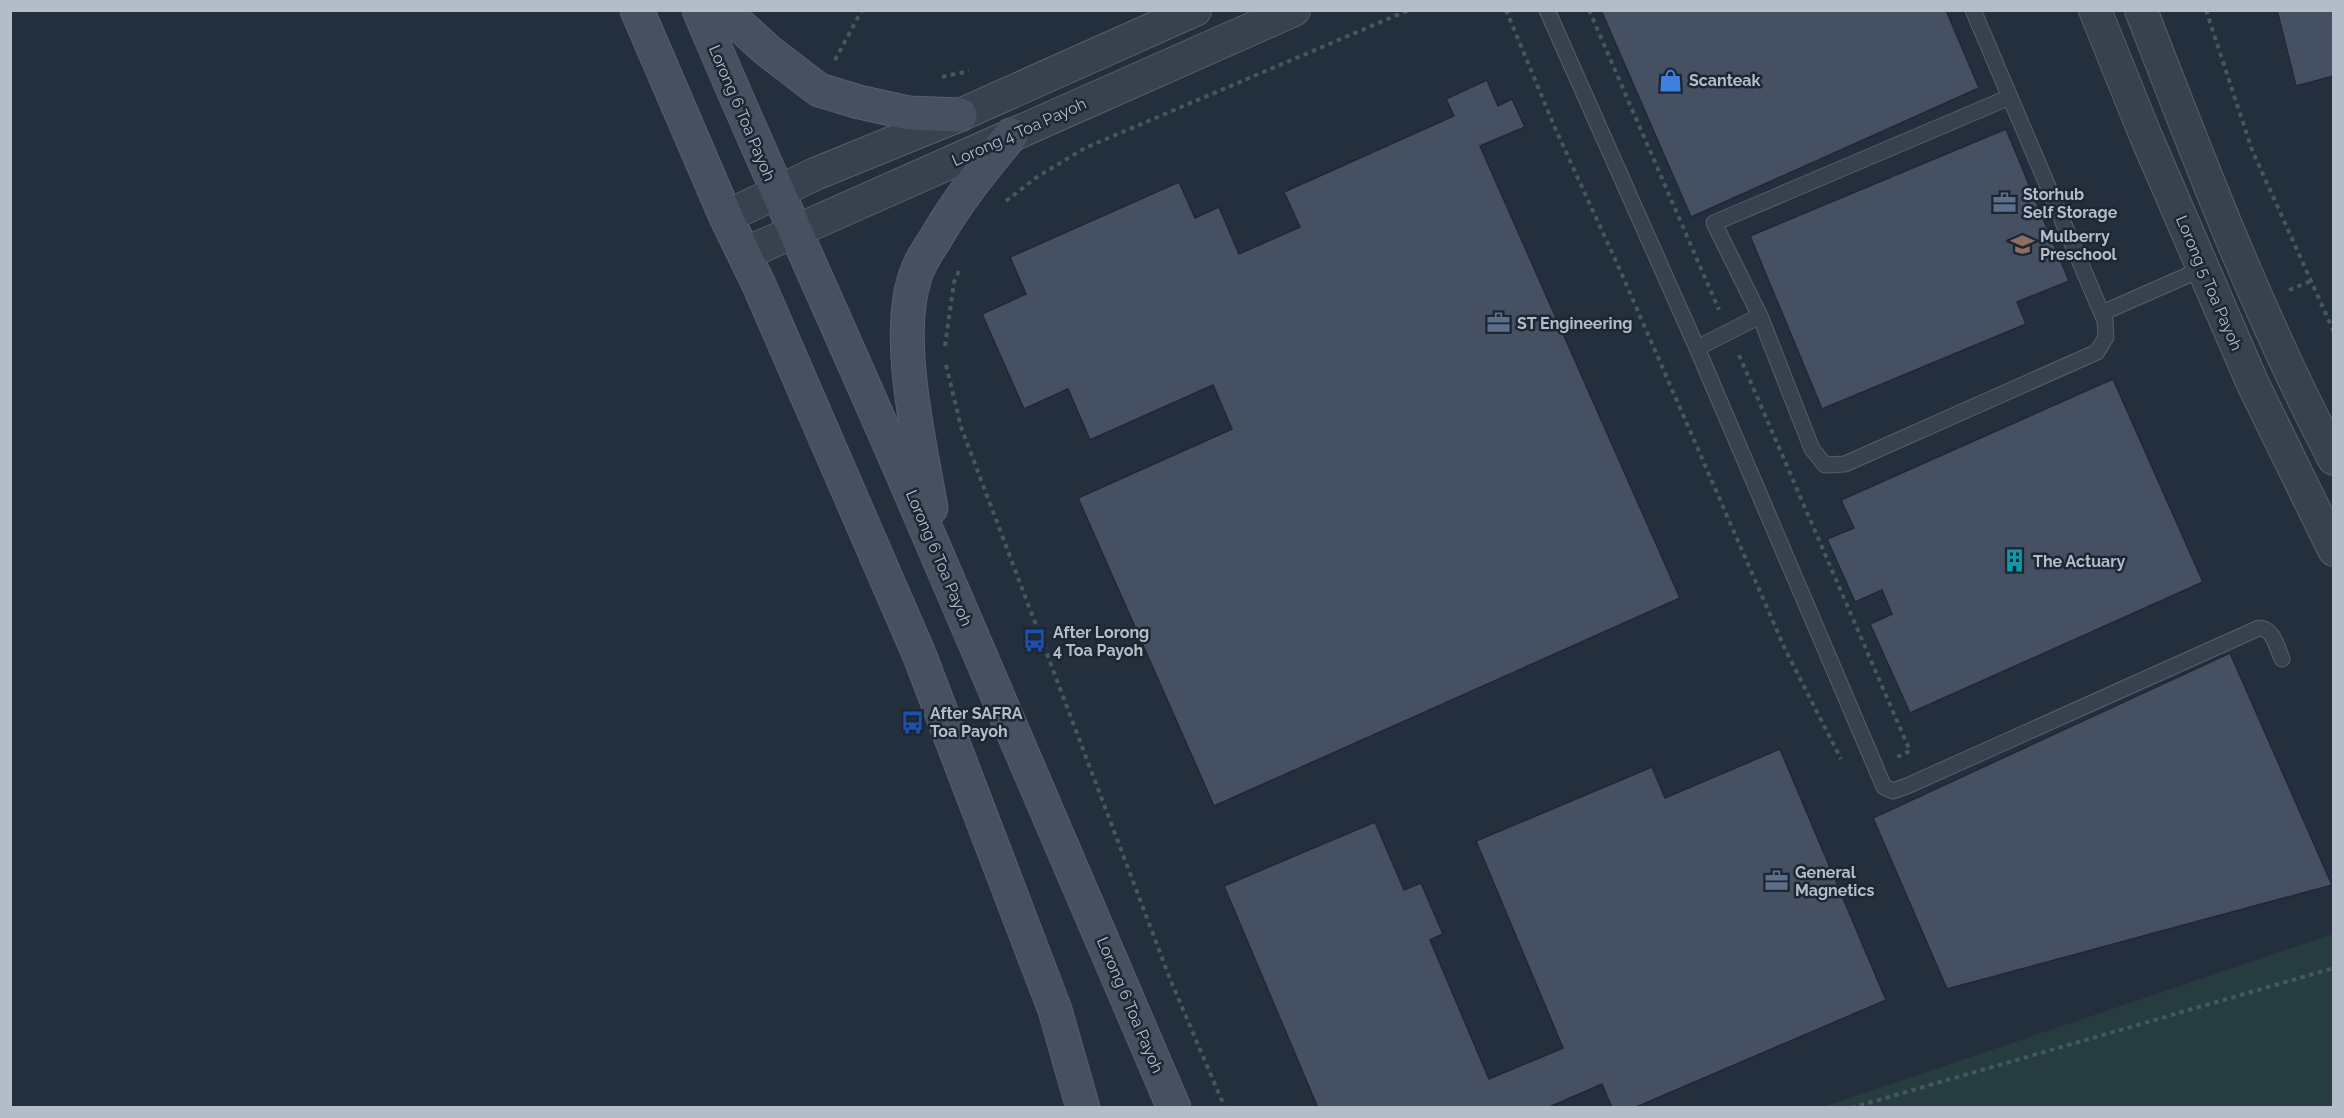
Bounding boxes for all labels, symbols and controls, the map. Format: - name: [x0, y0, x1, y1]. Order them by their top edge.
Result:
- street label: Lorong 6 Toa Payoh: [705, 42, 779, 184]
- shop icon: Scanteak: [1658, 67, 1684, 93]
- place label: Scanteak: [1689, 71, 1760, 90]
- street label: Lorong 4 Toa Payoh: [949, 94, 1089, 170]
- place label: Storhub Self Storage: [2023, 185, 2118, 222]
- office icon: Storhub Self Storage: [1992, 190, 2018, 216]
- street label: Lorong 5 Toa Payoh: [2172, 213, 2246, 353]
- place label: Mulberry Preschool: [2040, 227, 2118, 264]
- school or university icon: Mulberry Preschool: [2009, 232, 2035, 258]
- office icon: ST Engineering: [1486, 310, 1512, 336]
- place label: ST Engineering: [1517, 314, 1632, 333]
- street label: Lorong 6 Toa Payoh: [902, 487, 976, 629]
- building icon: The Actuary: [2002, 548, 2028, 574]
- place label: The Actuary: [2033, 552, 2125, 571]
- place label: After Lorong 4 Toa Payoh: [1053, 623, 1149, 660]
- bus stop icon: After Lorong 4 Toa Payoh: [1022, 628, 1048, 654]
- place label: After SAFRA Toa Payoh: [930, 704, 1023, 741]
- bus stop icon: After SAFRA Toa Payoh: [899, 709, 925, 735]
- place label: General Magnetics: [1795, 863, 1874, 900]
- office icon: General Magnetics: [1764, 868, 1790, 894]
- street label: Lorong 6 Toa Payoh: [1093, 934, 1167, 1076]

